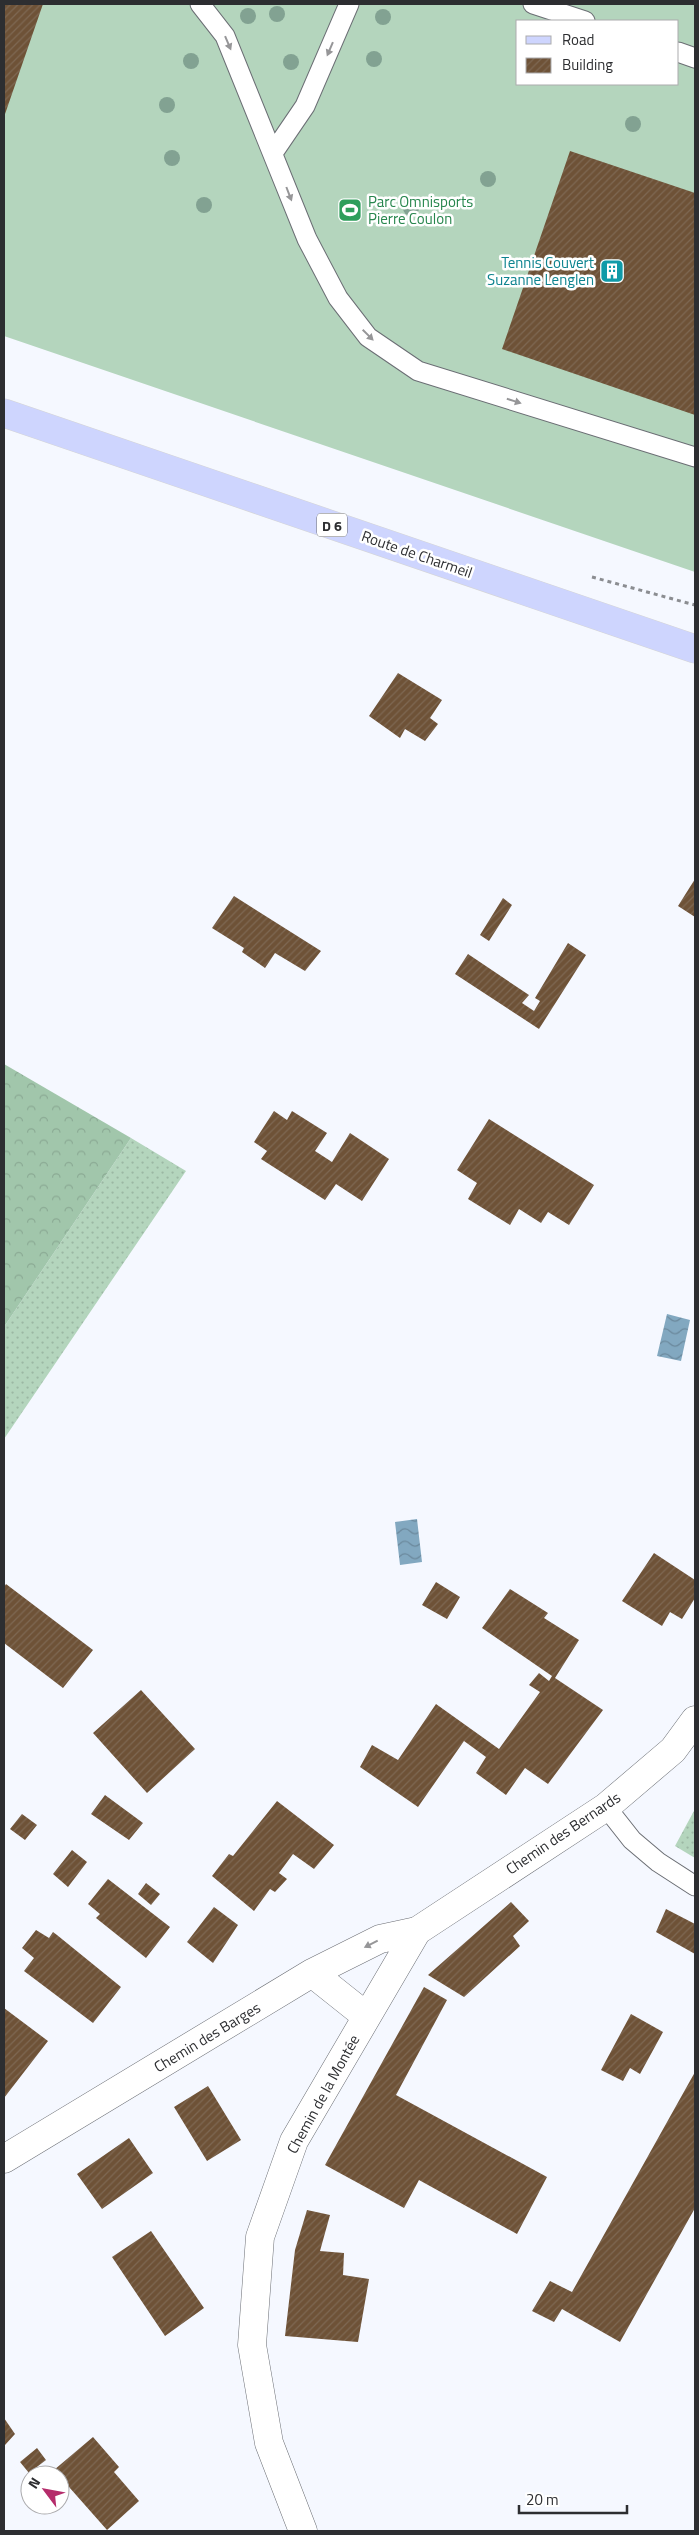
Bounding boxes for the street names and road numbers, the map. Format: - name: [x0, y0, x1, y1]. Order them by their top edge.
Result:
- road number: D 6: [317, 514, 347, 536]
- street label: Route de Charmeil: [359, 524, 475, 584]
- street label: Chemin des Bernards: [501, 1786, 625, 1880]
- street label: Chemin des Barges: [149, 1996, 265, 2078]
- street label: Chemin de la Montée: [281, 2030, 365, 2158]

